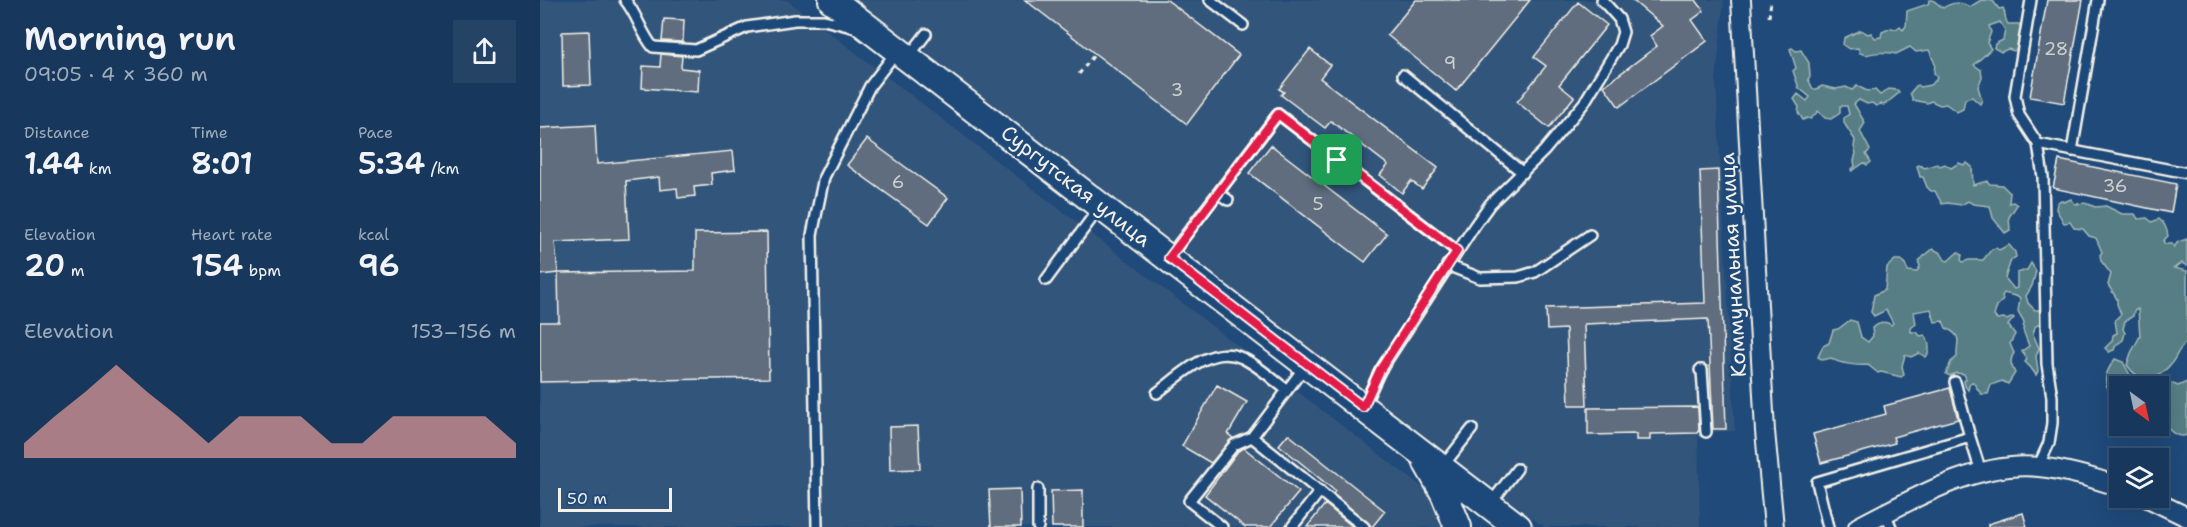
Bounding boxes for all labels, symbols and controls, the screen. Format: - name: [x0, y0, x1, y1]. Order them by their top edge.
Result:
- text: Morning run: [24, 16, 236, 61]
- button: share: [453, 20, 516, 83]
- house number: 28: [2044, 37, 2068, 61]
- house number: 9: [1444, 51, 1456, 75]
- text: 09:05 · 4 × 360 m: [24, 61, 208, 87]
- house number: 3: [1171, 78, 1183, 102]
- street label: Сургутская улица: [995, 119, 1157, 253]
- text: Distance: [24, 122, 90, 143]
- text: Time: [191, 122, 228, 143]
- text: Pace: [358, 122, 393, 143]
- pin: [1311, 134, 1362, 185]
- text: 1.44: [24, 143, 83, 184]
- text: 8:01: [191, 143, 253, 184]
- text: 5:34: [358, 143, 425, 184]
- icon: arrive: [1320, 143, 1353, 176]
- street label: Коммунальная улица: [1713, 152, 1753, 378]
- text: km: [83, 158, 112, 179]
- text: /km: [425, 158, 459, 179]
- house number: 6: [892, 170, 904, 194]
- house number: 36: [2103, 174, 2127, 198]
- house number: 5: [1312, 192, 1324, 216]
- text: Elevation: [24, 224, 96, 245]
- text: Heart rate: [191, 224, 273, 245]
- text: kcal: [358, 224, 389, 245]
- text: 20: [24, 245, 65, 286]
- text: 154: [191, 245, 243, 286]
- text: 96: [358, 245, 400, 286]
- text: m: [65, 260, 85, 281]
- text: bpm: [243, 260, 281, 281]
- text: Elevation: [24, 318, 114, 344]
- text: 153–156 m: [411, 318, 516, 344]
- north arrow: [2109, 376, 2169, 436]
- map controls: [2109, 376, 2169, 508]
- button: layers: [2109, 448, 2169, 508]
- scale bar: [558, 485, 672, 512]
- text: 50 m: [567, 488, 607, 509]

